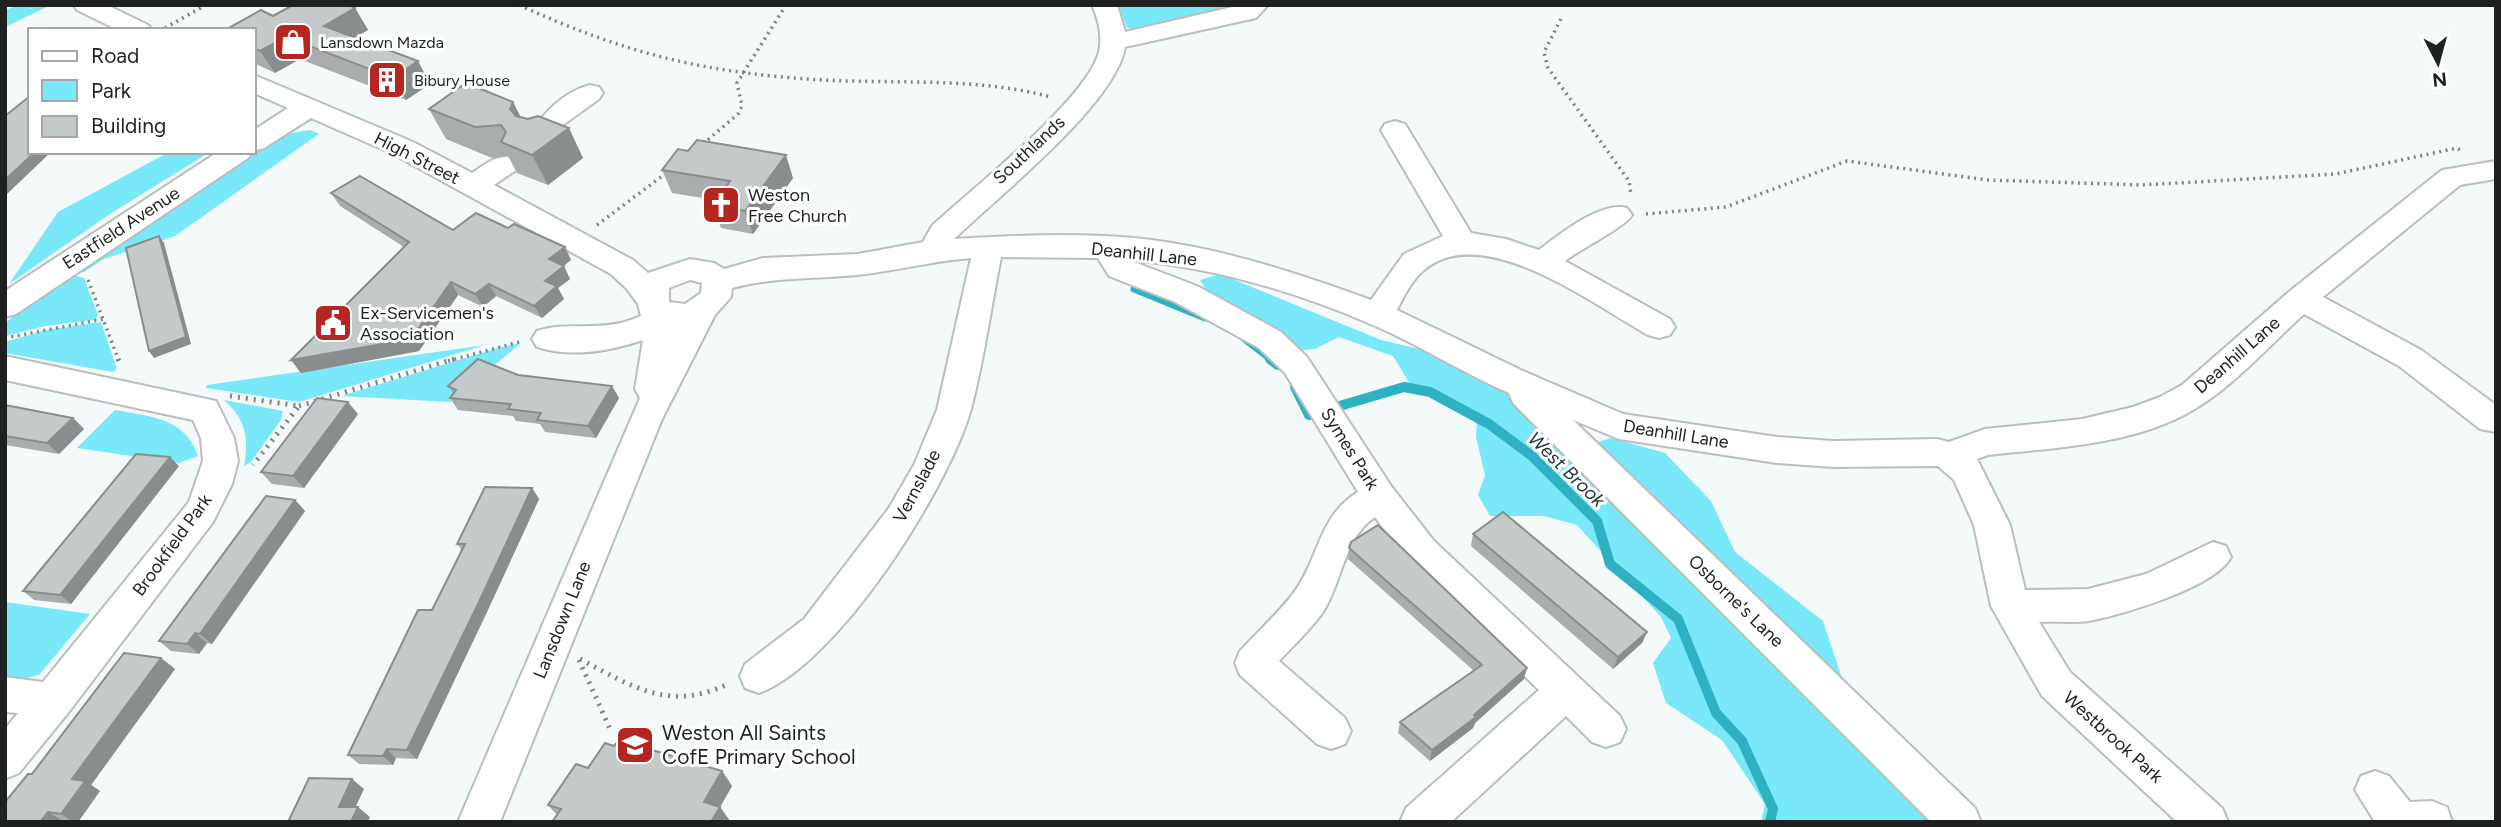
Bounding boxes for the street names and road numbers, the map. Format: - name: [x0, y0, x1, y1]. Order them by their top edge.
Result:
- street label: Southlands: [988, 111, 1070, 189]
- street label: High Street: [371, 127, 464, 189]
- street label: Eastfield Avenue: [58, 182, 184, 274]
- street label: Deanhill Lane: [1090, 237, 1198, 271]
- street label: Deanhill Lane: [2190, 312, 2285, 398]
- street label: Symes Park: [1316, 404, 1384, 494]
- street label: Deanhill Lane: [1622, 415, 1730, 453]
- street label: Vernslade: [889, 446, 945, 526]
- street label: Brookfield Park: [128, 490, 216, 600]
- street label: Osborne's Lane: [1684, 550, 1788, 652]
- street label: Lansdown Lane: [528, 558, 596, 682]
- street label: Westbrook Park: [2059, 687, 2168, 788]

